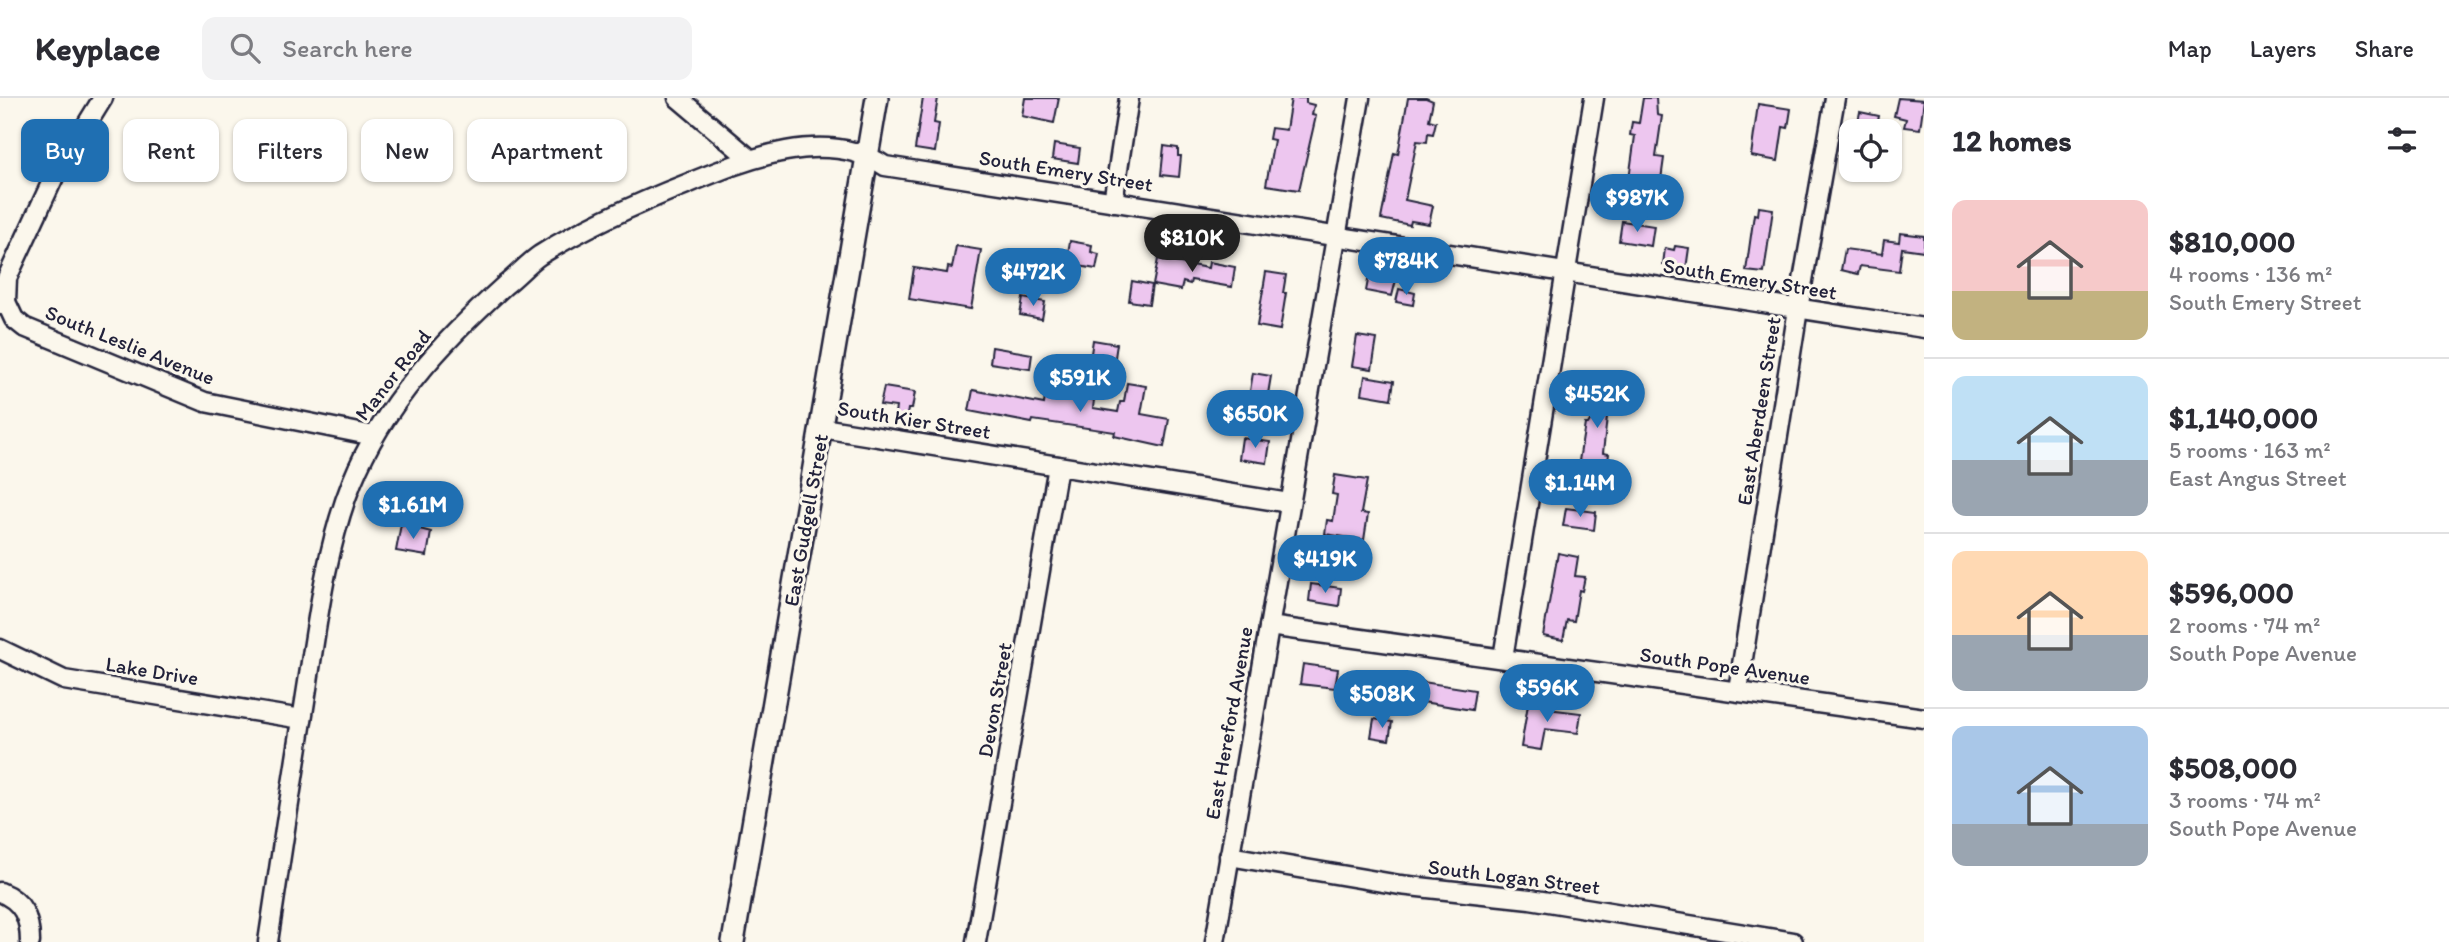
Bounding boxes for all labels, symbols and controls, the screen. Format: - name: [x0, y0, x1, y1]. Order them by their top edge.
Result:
- search box: [202, 17, 692, 80]
- text: Keyplace: [35, 29, 160, 68]
- icon: search: [226, 29, 264, 67]
- text: Search here: [282, 32, 413, 64]
- text: Map: [2168, 34, 2212, 63]
- text: Layers: [2250, 34, 2317, 63]
- text: Share: [2355, 34, 2414, 63]
- chip: Buy: [21, 119, 109, 182]
- chip: Rent: [123, 119, 219, 182]
- chip: Filters: [233, 119, 347, 182]
- chip: New: [361, 119, 453, 182]
- chip: Apartment: [467, 119, 627, 182]
- map controls: [1839, 119, 1902, 182]
- button: locate: [1839, 119, 1902, 182]
- icon: filters: [2383, 121, 2421, 159]
- text: 12 homes: [1952, 122, 2072, 159]
- street label: South Emery Street: [977, 144, 1155, 197]
- pin: $987K: [1588, 174, 1686, 234]
- text: $987K: [1606, 183, 1668, 211]
- pin: $810K: [1143, 214, 1241, 274]
- text: $810K: [1160, 223, 1224, 251]
- text: $810,000: [2169, 223, 2296, 260]
- icon: home: [2008, 228, 2092, 312]
- pin: $784K: [1357, 238, 1455, 297]
- text: $784K: [1374, 246, 1438, 274]
- pin: $472K: [984, 248, 1082, 308]
- street label: South Emery Street: [1661, 252, 1839, 305]
- text: $472K: [1001, 257, 1065, 285]
- text: 4 rooms · 136 m²: [2169, 260, 2332, 288]
- text: South Emery Street: [2169, 288, 2361, 316]
- street label: South Leslie Avenue: [42, 299, 218, 390]
- street label: East Aberdeen Street: [1731, 315, 1786, 507]
- street label: Manor Road: [349, 324, 436, 425]
- pin: $591K: [1031, 354, 1129, 414]
- text: $591K: [1049, 363, 1111, 391]
- pin: $452K: [1548, 370, 1646, 430]
- text: $452K: [1565, 379, 1629, 407]
- pin: $650K: [1206, 390, 1304, 450]
- street label: South Kier Street: [836, 395, 992, 444]
- text: $650K: [1223, 399, 1287, 427]
- text: $1,140,000: [2169, 399, 2318, 436]
- icon: home: [2008, 404, 2092, 488]
- street label: East Gudgell Street: [778, 432, 833, 608]
- text: 5 rooms · 163 m²: [2169, 436, 2331, 464]
- pin: $1.14M: [1523, 460, 1637, 519]
- text: East Angus Street: [2169, 464, 2347, 492]
- text: $1.14M: [1545, 468, 1615, 496]
- pin: $1.61M: [356, 482, 470, 541]
- text: $1.61M: [379, 490, 447, 518]
- pin: $419K: [1276, 536, 1374, 595]
- text: $419K: [1294, 544, 1356, 572]
- text: $596,000: [2169, 574, 2294, 611]
- icon: home: [2008, 579, 2092, 663]
- text: 2 rooms · 74 m²: [2169, 611, 2321, 639]
- street label: East Hereford Avenue: [1199, 625, 1258, 821]
- text: South Pope Avenue: [2169, 639, 2357, 667]
- street label: Devon Street: [972, 640, 1017, 759]
- street label: South Pope Avenue: [1638, 641, 1812, 690]
- street label: Lake Drive: [104, 651, 200, 690]
- pin: $596K: [1498, 664, 1596, 724]
- pin: $508K: [1333, 670, 1431, 730]
- text: $596K: [1516, 673, 1578, 701]
- text: $508K: [1349, 679, 1415, 707]
- text: $508,000: [2169, 749, 2297, 786]
- icon: home: [2008, 754, 2092, 838]
- text: 3 rooms · 74 m²: [2169, 786, 2321, 814]
- text: South Pope Avenue: [2169, 814, 2357, 842]
- street label: South Logan Street: [1427, 854, 1602, 899]

